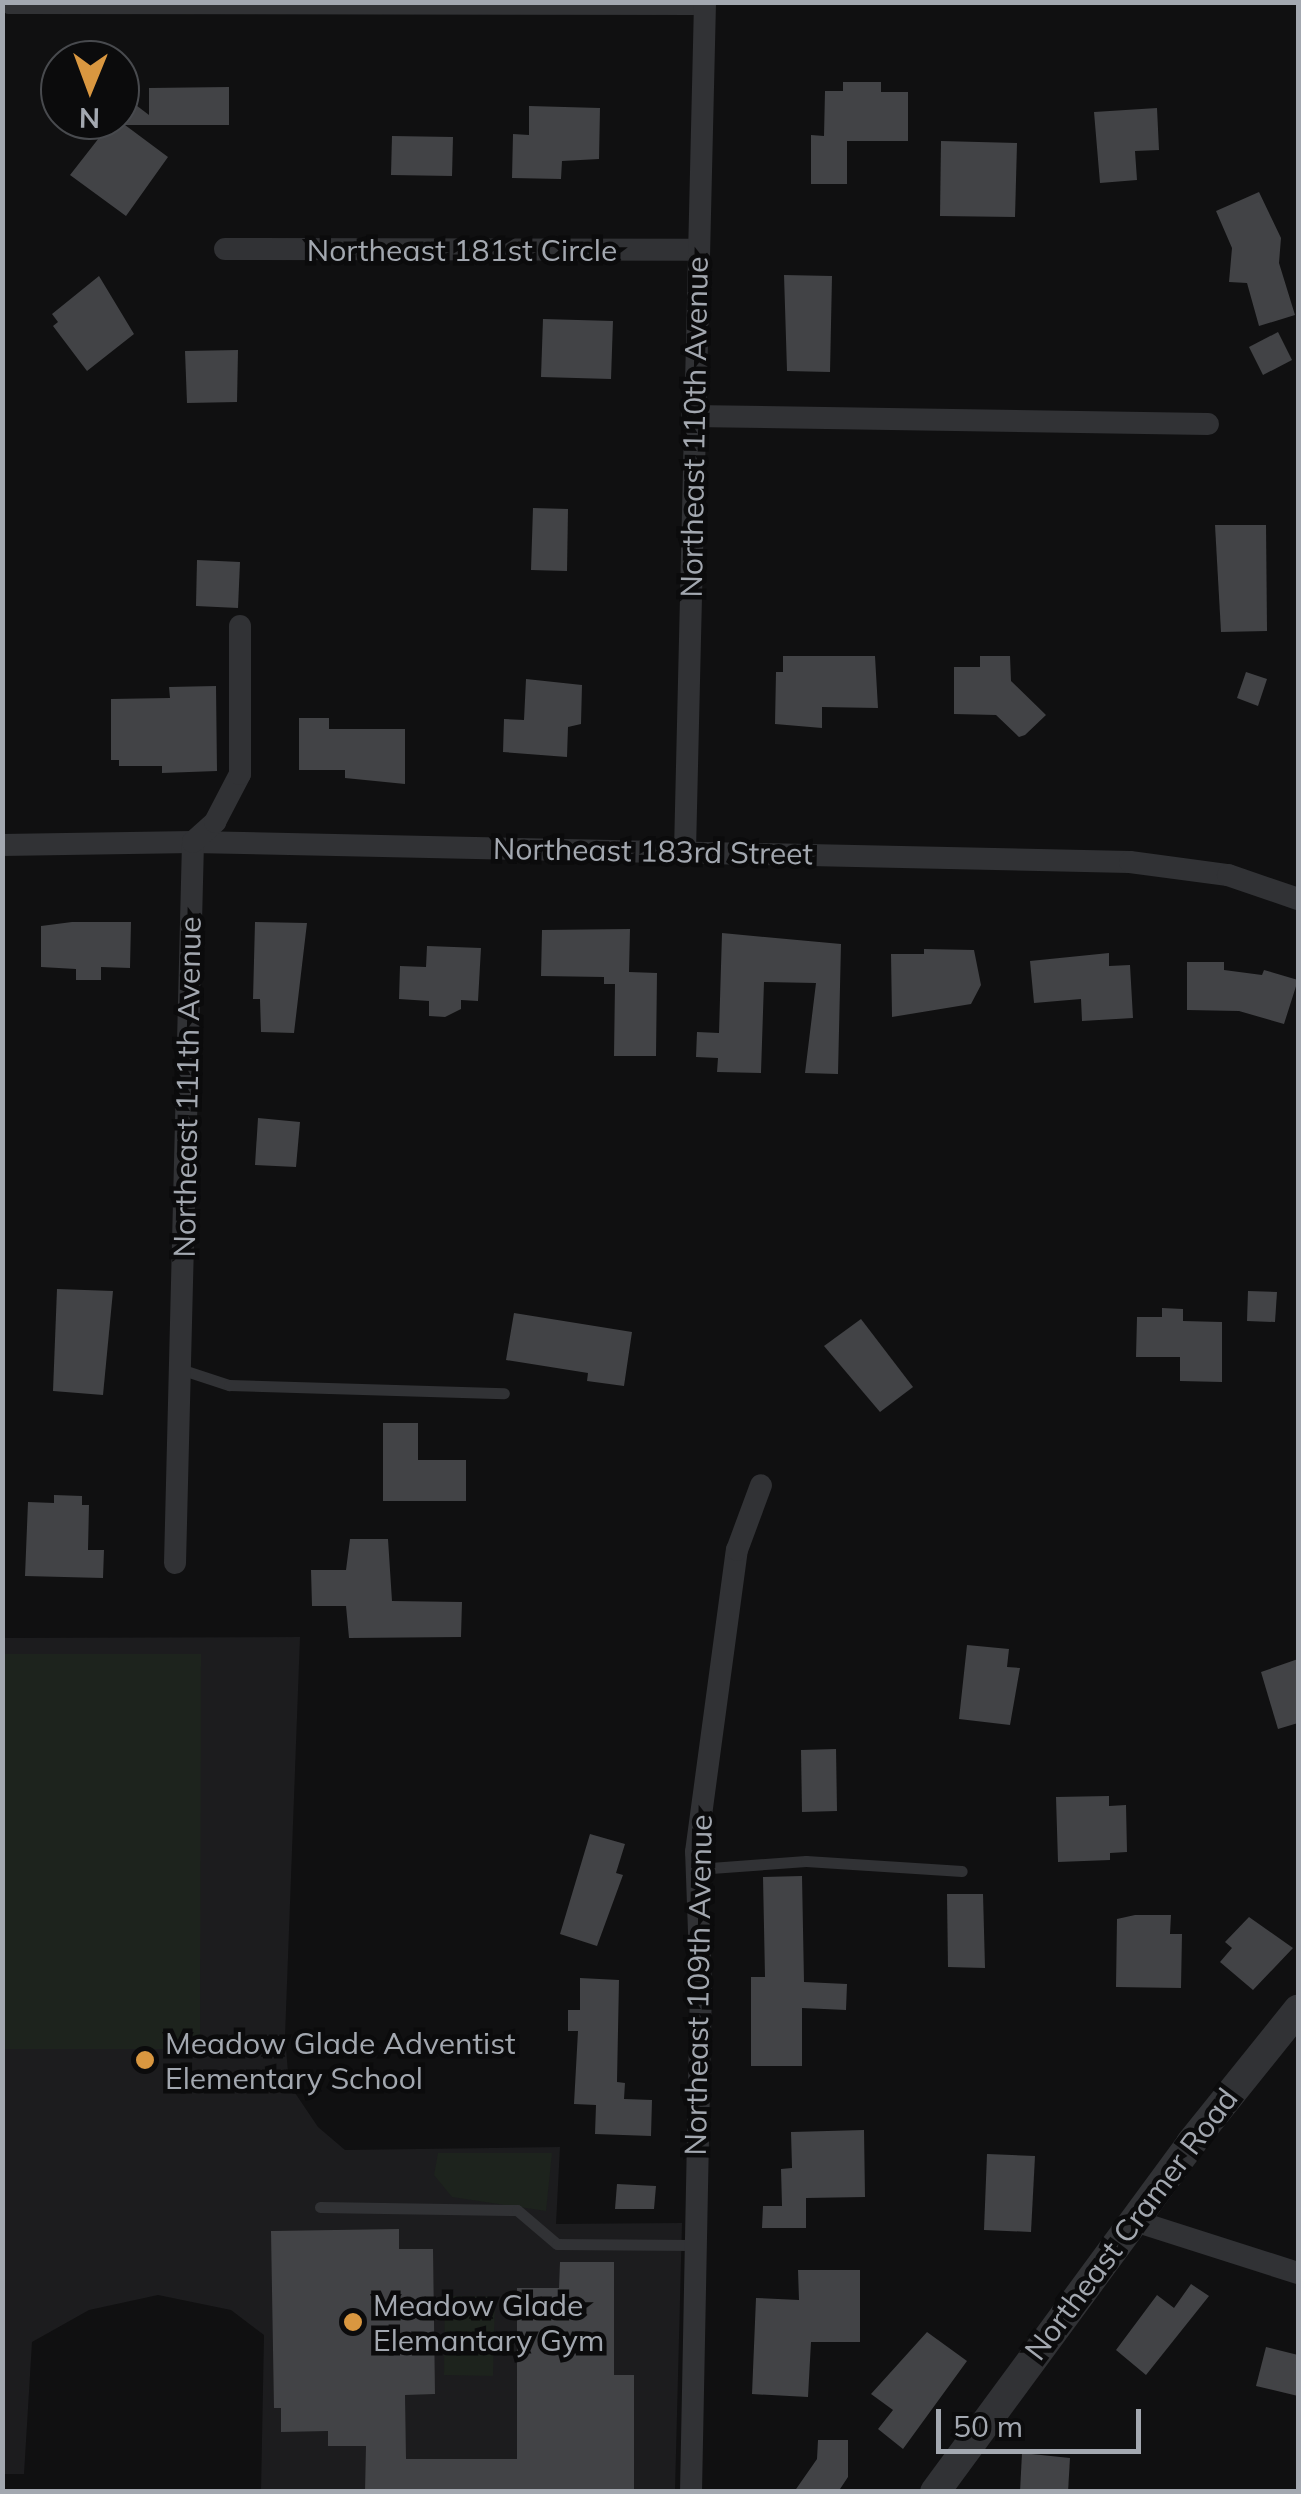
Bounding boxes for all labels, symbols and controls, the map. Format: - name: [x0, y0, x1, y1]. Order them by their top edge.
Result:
- north arrow: [40, 40, 140, 140]
- text: N: [79, 101, 100, 136]
- street label: Northeast 181st Circle: [307, 232, 617, 268]
- street label: Northeast 110th Avenue: [673, 256, 715, 598]
- street label: Northeast 183rd Street: [493, 830, 813, 872]
- street label: Northeast 111th Avenue: [166, 916, 208, 1258]
- street label: Northeast 109th Avenue: [677, 1814, 719, 2156]
- place label: Meadow Glade Adventist Elementary School: [165, 2025, 515, 2096]
- marker: Meadow Glade Adventist Elementary School: [134, 2049, 156, 2071]
- street label: Northeast Cramer Road: [1017, 2081, 1245, 2367]
- place label: Meadow Glade Elemantary Gym: [373, 2287, 604, 2358]
- marker: Meadow Glade Elemantary Gym: [342, 2311, 364, 2333]
- scale bar: [941, 2389, 1146, 2451]
- text: 50 m: [953, 2407, 1023, 2445]

